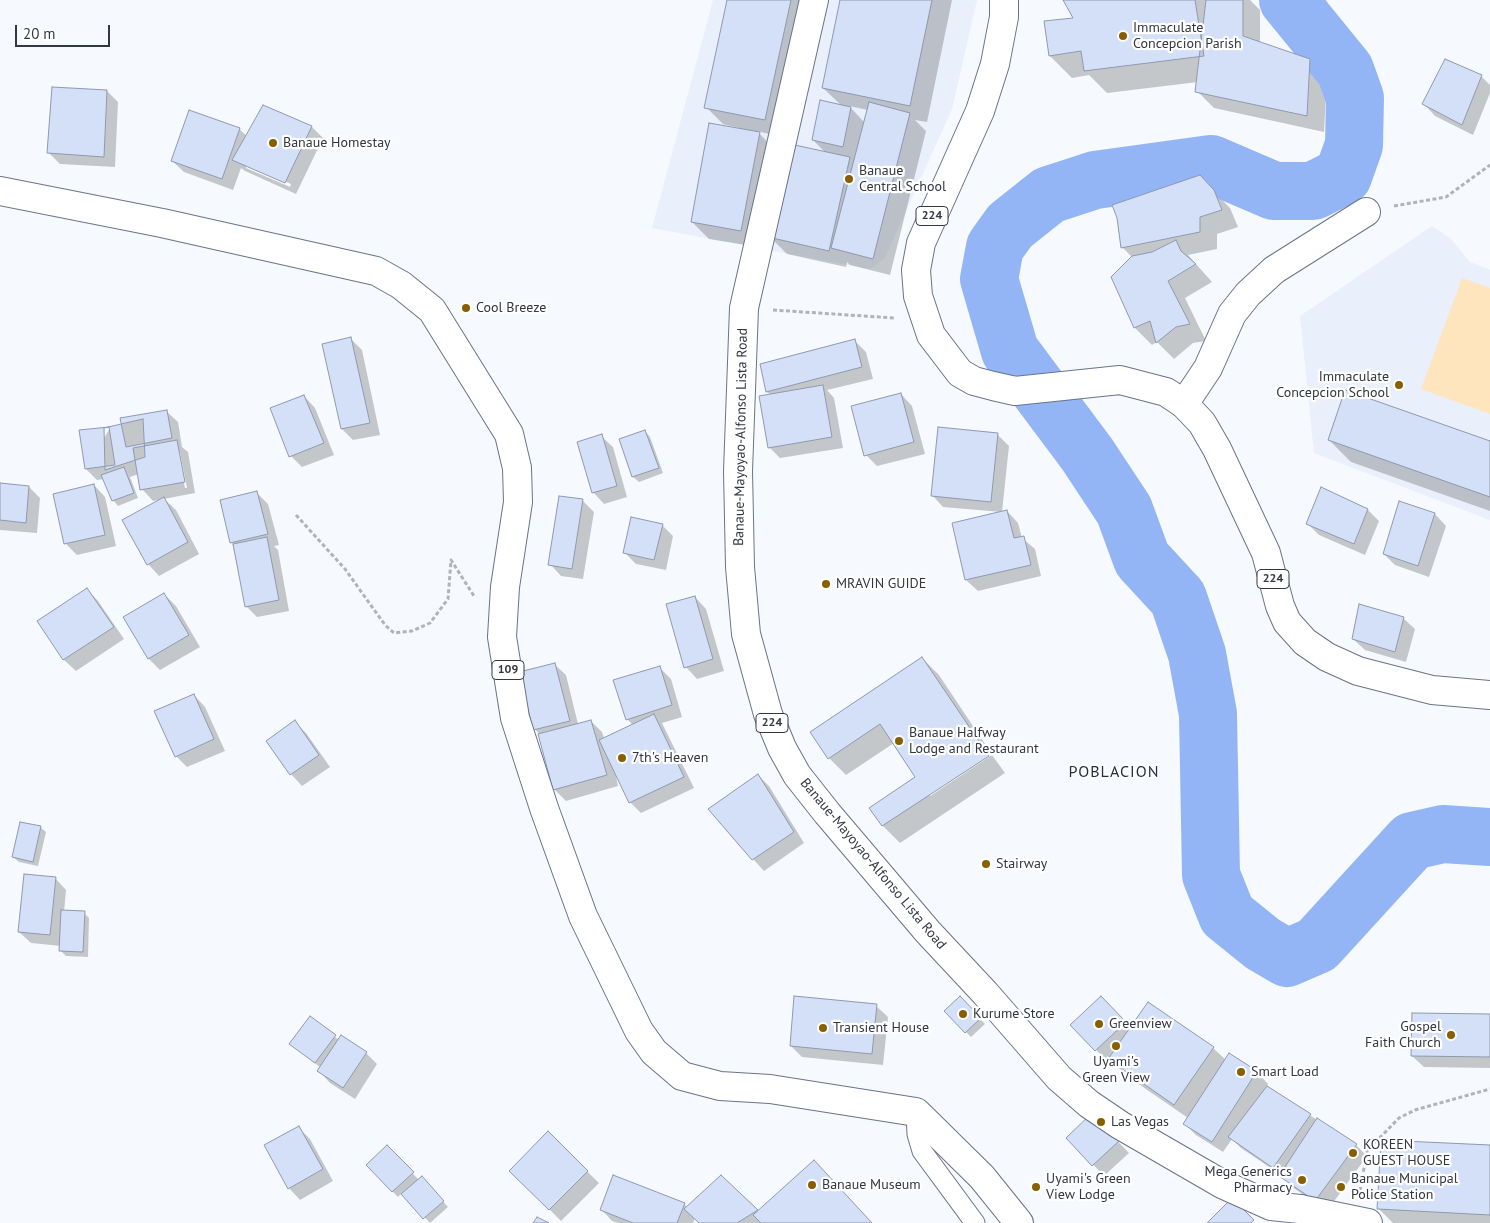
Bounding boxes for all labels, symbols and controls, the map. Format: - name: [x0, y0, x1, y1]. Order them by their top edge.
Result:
- scale bar: [18, 15, 112, 47]
- place label: Immaculate Concepcion Parish: [1133, 20, 1242, 52]
- text: 20 m: [23, 24, 56, 43]
- marker: Immaculate Concepcion Parish: [1117, 30, 1129, 42]
- place label: Banaue Homestay: [283, 135, 391, 151]
- marker: Banaue Homestay: [267, 137, 279, 149]
- place label: Banaue Central School: [859, 163, 946, 196]
- marker: Banaue Central School: [843, 173, 855, 185]
- road number: 224: [916, 207, 948, 226]
- place label: Cool Breeze: [476, 300, 546, 316]
- marker: Cool Breeze: [460, 302, 472, 314]
- street label: Banaue-Mayoyao-Alfonso Lista Road: [731, 328, 751, 546]
- place label: Immaculate Concepcion School: [1276, 369, 1389, 402]
- marker: Immaculate Concepcion School: [1393, 379, 1405, 391]
- road number: 224: [1257, 570, 1289, 588]
- place label: MRAVIN GUIDE: [836, 576, 926, 592]
- marker: MRAVIN GUIDE: [820, 578, 832, 590]
- road number: 109: [492, 660, 524, 680]
- road number: 224: [756, 714, 788, 732]
- place label: Banaue Halfway Lodge and Restaurant: [909, 725, 1039, 758]
- marker: Banaue Halfway Lodge and Restaurant: [893, 735, 905, 747]
- place label: 7th's Heaven: [632, 750, 708, 766]
- marker: 7th's Heaven: [616, 752, 628, 764]
- district label: POBLACION: [1067, 762, 1161, 782]
- street label: Banaue-Mayoyao-Alfonso Lista Road: [797, 775, 949, 953]
- place label: Stairway: [996, 856, 1047, 872]
- marker: Stairway: [980, 858, 992, 870]
- place label: Kurume Store: [973, 1006, 1055, 1022]
- marker: Kurume Store: [957, 1008, 969, 1020]
- place label: Greenview: [1109, 1016, 1172, 1032]
- marker: Greenview: [1093, 1018, 1105, 1030]
- place label: Gospel Faith Church: [1365, 1019, 1441, 1052]
- place label: Transient House: [833, 1020, 929, 1036]
- marker: Transient House: [817, 1022, 829, 1034]
- marker: Gospel Faith Church: [1445, 1029, 1457, 1041]
- marker: Uyami's Green View: [1110, 1040, 1122, 1052]
- place label: Uyami's Green View: [1082, 1054, 1150, 1086]
- place label: Smart Load: [1251, 1064, 1319, 1080]
- marker: Smart Load: [1235, 1066, 1247, 1078]
- place label: Las Vegas: [1111, 1114, 1169, 1130]
- marker: Las Vegas: [1095, 1116, 1107, 1128]
- place label: KOREEN GUEST HOUSE: [1363, 1137, 1450, 1170]
- marker: KOREEN GUEST HOUSE: [1347, 1147, 1359, 1159]
- place label: Mega Generics Pharmacy: [1205, 1164, 1292, 1196]
- place label: Uyami's Green View Lodge: [1046, 1171, 1131, 1204]
- place label: Banaue Municipal Police Station: [1351, 1171, 1458, 1204]
- marker: Mega Generics Pharmacy: [1296, 1174, 1308, 1186]
- place label: Banaue Museum: [822, 1177, 921, 1193]
- marker: Banaue Museum: [806, 1179, 818, 1191]
- marker: Uyami's Green View Lodge: [1030, 1181, 1042, 1193]
- marker: Banaue Municipal Police Station: [1335, 1181, 1347, 1193]

